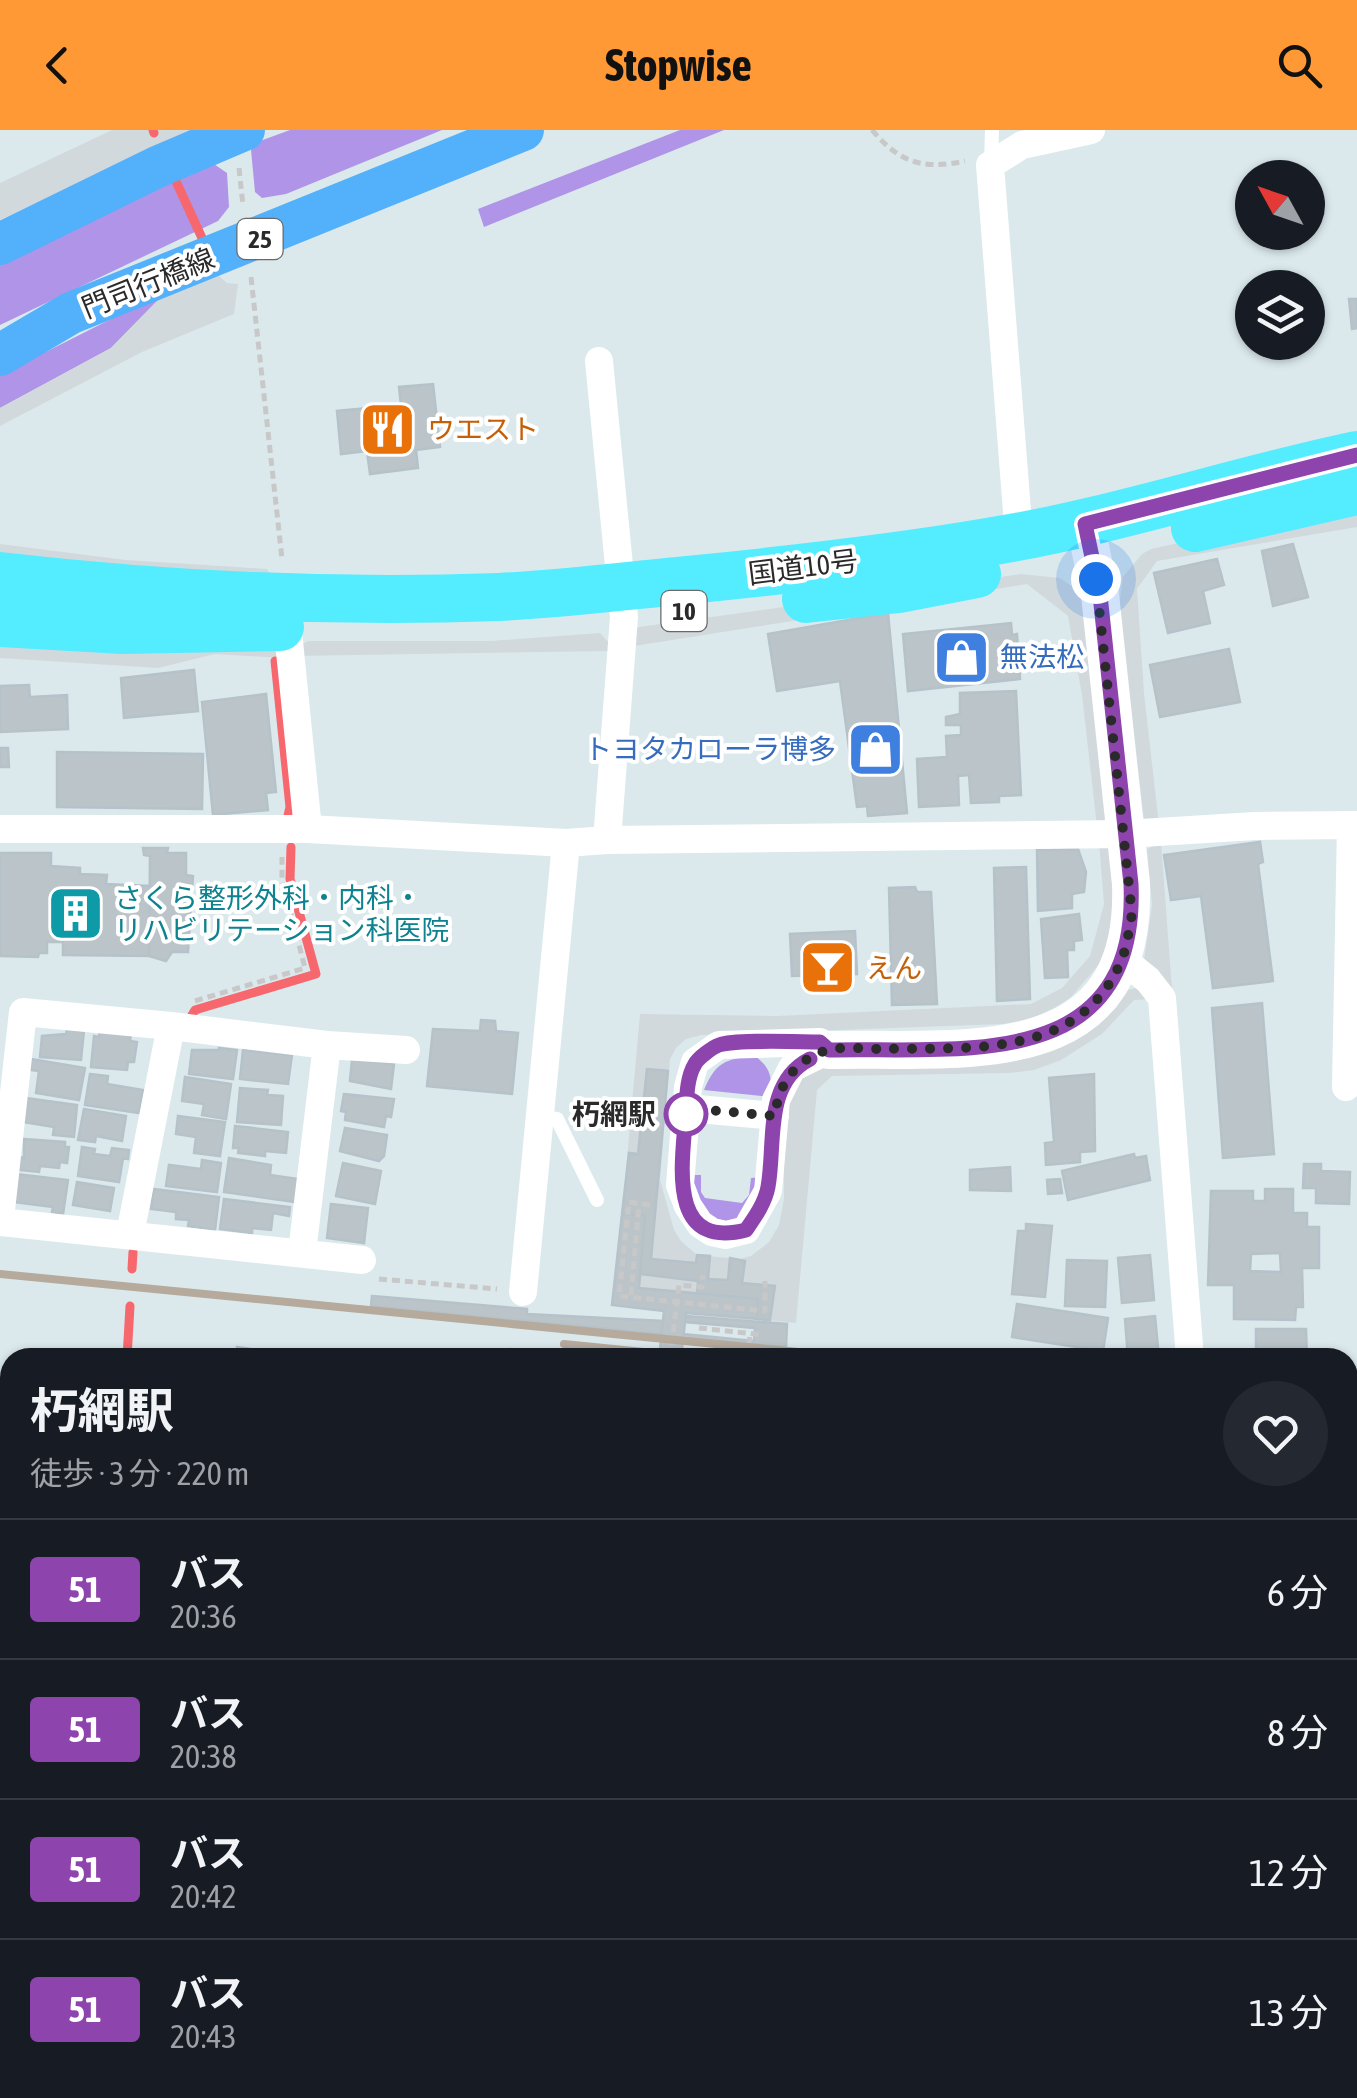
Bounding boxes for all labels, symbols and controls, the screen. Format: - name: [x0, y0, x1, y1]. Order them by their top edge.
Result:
- icon: back: [30, 38, 85, 93]
- icon: search: [1272, 38, 1327, 93]
- text: Stopwise: [605, 39, 752, 91]
- north arrow: [1235, 160, 1325, 250]
- map controls: [1235, 160, 1325, 360]
- road number: 25: [238, 219, 282, 259]
- street label: 門司行橋線: [77, 242, 219, 324]
- button: layers: [1235, 270, 1325, 360]
- restaurant icon: ウエスト: [358, 399, 418, 459]
- place label: ウエスト: [427, 413, 539, 445]
- street label: 国道10号: [746, 544, 860, 590]
- your location: [1071, 554, 1121, 604]
- road number: 10: [662, 591, 706, 631]
- shop icon: 無法松: [931, 627, 991, 687]
- place label: 無法松: [1000, 641, 1084, 673]
- shop icon: トヨタカローラ博多: [845, 719, 905, 779]
- place label: トヨタカローラ博多: [584, 733, 836, 765]
- place label: さくら整形外科・内科・ リハビリテーション科医院: [114, 882, 449, 946]
- building icon: さくら整形外科・内科・ リハビリテーション科医院: [45, 884, 105, 944]
- bar icon: えん: [797, 938, 857, 998]
- place label: えん: [866, 952, 922, 984]
- marker: 朽網駅: [665, 1093, 707, 1135]
- place label: 朽網駅: [572, 1098, 656, 1130]
- button: heart: [1223, 1381, 1328, 1486]
- text: 朽網駅: [30, 1383, 174, 1438]
- text: 徒歩 · 3 分 · 220 m: [30, 1455, 249, 1492]
- text: バス: [170, 1552, 246, 1595]
- text: 51: [69, 1569, 101, 1609]
- text: 6 分: [1267, 1571, 1328, 1614]
- text: 20:36: [170, 1598, 237, 1635]
- text: バス: [170, 1692, 246, 1735]
- text: 51: [69, 1709, 101, 1749]
- text: 8 分: [1267, 1711, 1328, 1754]
- text: 20:38: [170, 1738, 237, 1775]
- text: バス: [170, 1832, 246, 1875]
- text: 51: [69, 1849, 101, 1889]
- text: 12 分: [1249, 1851, 1328, 1894]
- text: 20:42: [170, 1878, 237, 1915]
- text: バス: [170, 1972, 246, 2015]
- text: 51: [69, 1989, 101, 2029]
- text: 13 分: [1249, 1991, 1328, 2034]
- text: 20:43: [170, 2018, 237, 2055]

